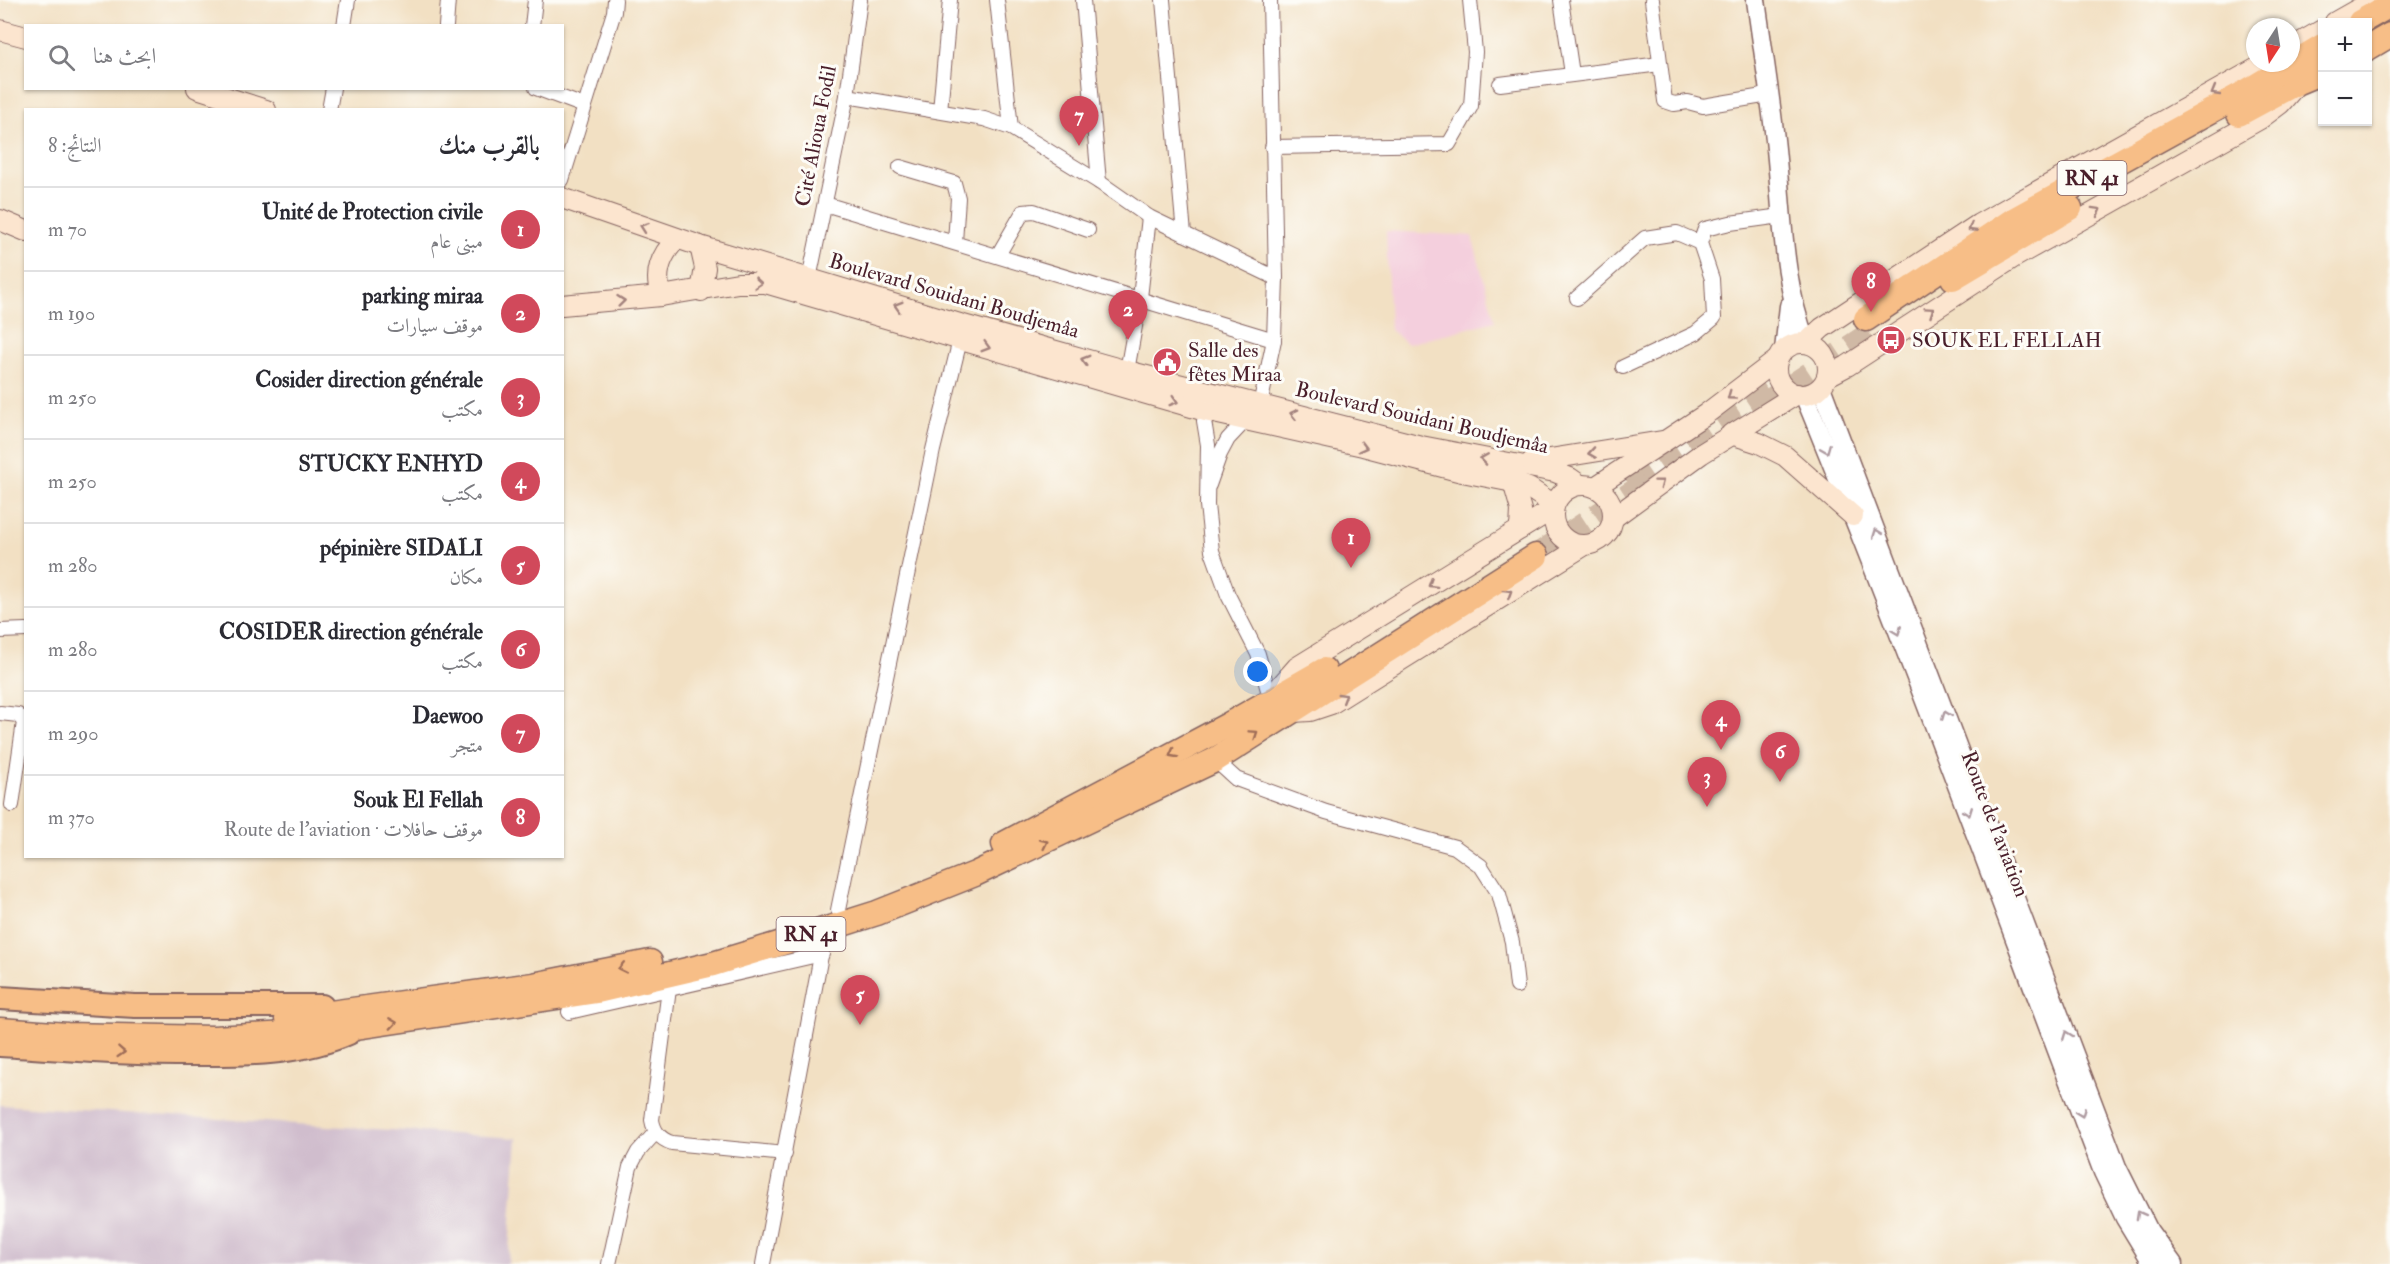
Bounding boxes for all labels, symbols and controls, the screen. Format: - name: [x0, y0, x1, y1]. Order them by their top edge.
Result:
- north arrow: [2246, 18, 2300, 72]
- map controls: [2318, 18, 2372, 126]
- button: +: [2318, 18, 2372, 72]
- search box: [24, 24, 564, 90]
- icon: search: [45, 41, 78, 74]
- text: ابحث هنا: [93, 42, 156, 70]
- street label: Cité Alioua Fodil: [789, 63, 843, 209]
- button: −: [2318, 72, 2372, 126]
- one-way arrow: [2211, 85, 2221, 96]
- pin: 7: [1060, 96, 1098, 146]
- text: بالقرب منك: [438, 130, 540, 162]
- text: النتائج: 8: [48, 133, 102, 158]
- road number: RN 41: [2058, 161, 2126, 195]
- text: Unité de Protection civile: [262, 198, 483, 226]
- one-way arrow: [2091, 207, 2101, 218]
- text: 70 m: [48, 217, 87, 242]
- text: 1: [517, 217, 524, 242]
- one-way arrow: [639, 221, 650, 234]
- one-way arrow: [1968, 221, 1978, 233]
- text: مبنى عام: [430, 229, 483, 254]
- street label: Boulevard Souidani Boudjemâa: [826, 247, 1083, 345]
- pin: 8: [1852, 262, 1890, 312]
- one-way arrow: [754, 276, 763, 289]
- text: parking miraa: [362, 282, 483, 310]
- pin: 2: [1108, 290, 1148, 340]
- one-way arrow: [616, 295, 625, 308]
- text: 190 m: [48, 301, 95, 326]
- text: 2: [515, 301, 526, 326]
- one-way arrow: [893, 301, 904, 313]
- one-way arrow: [1923, 307, 1934, 318]
- text: موقف سيارات: [386, 313, 483, 338]
- bus stop icon: SOUK EL FELLAH: [1875, 324, 1907, 356]
- place label: SOUK EL FELLAH: [1912, 327, 2102, 354]
- place label: Salle des fêtes Miraa: [1188, 337, 1282, 388]
- one-way arrow: [980, 340, 991, 352]
- public building icon: Salle des fêtes Miraa: [1151, 346, 1183, 378]
- one-way arrow: [1080, 354, 1090, 367]
- text: Cosider direction générale: [255, 366, 483, 394]
- street label: Boulevard Souidani Boudjemâa: [1293, 376, 1552, 460]
- text: 250 m: [48, 385, 97, 410]
- text: 3: [517, 385, 524, 410]
- one-way arrow: [1727, 389, 1738, 400]
- one-way arrow: [1168, 394, 1179, 406]
- text: مكتب: [441, 397, 483, 422]
- one-way arrow: [1289, 408, 1299, 421]
- one-way arrow: [1358, 439, 1368, 452]
- one-way arrow: [1819, 443, 1831, 454]
- one-way arrow: [1587, 447, 1596, 459]
- text: STUCKY ENHYD: [298, 450, 483, 478]
- one-way arrow: [1479, 453, 1489, 465]
- text: 250 m: [48, 469, 97, 494]
- text: 4: [515, 469, 526, 494]
- one-way arrow: [1653, 479, 1664, 490]
- text: مكتب: [441, 481, 483, 506]
- pin: 1: [1332, 518, 1370, 568]
- one-way arrow: [1872, 528, 1884, 539]
- text: pépinière SIDALI: [320, 534, 483, 562]
- text: 280 m: [48, 553, 98, 578]
- text: 5: [516, 553, 525, 578]
- text: مكان: [449, 565, 483, 590]
- one-way arrow: [1428, 576, 1438, 588]
- one-way arrow: [1502, 589, 1512, 601]
- text: COSIDER direction générale: [219, 618, 483, 646]
- one-way arrow: [1890, 624, 1902, 635]
- text: 280 m: [48, 637, 98, 662]
- text: 6: [515, 637, 526, 662]
- text: مكتب: [441, 649, 483, 674]
- your location: [1243, 657, 1272, 686]
- one-way arrow: [1337, 692, 1347, 704]
- pin: 4: [1702, 700, 1740, 750]
- text: Daewoo: [412, 702, 483, 730]
- one-way arrow: [1941, 710, 1953, 721]
- text: 290 m: [48, 721, 98, 746]
- text: 7: [516, 721, 525, 746]
- one-way arrow: [1247, 730, 1258, 741]
- pin: 6: [1760, 732, 1800, 782]
- text: متجر: [451, 733, 483, 758]
- one-way arrow: [1168, 747, 1179, 758]
- street label: Route de l'aviation: [1955, 747, 2035, 901]
- pin: 3: [1688, 758, 1726, 807]
- text: Souk El Fellah: [353, 786, 483, 814]
- text: 370 m: [48, 805, 95, 830]
- text: 8: [516, 805, 525, 830]
- one-way arrow: [1960, 807, 1973, 817]
- text: موقف حافلات · Route de l'aviation: [224, 817, 483, 842]
- one-way arrow: [1037, 838, 1048, 850]
- road number: RN 41: [776, 917, 846, 951]
- one-way arrow: [617, 961, 627, 974]
- pin: 5: [840, 976, 880, 1025]
- one-way arrow: [389, 1017, 398, 1029]
- one-way arrow: [2062, 1030, 2075, 1041]
- one-way arrow: [117, 1046, 126, 1059]
- one-way arrow: [2073, 1107, 2086, 1118]
- one-way arrow: [2136, 1211, 2148, 1222]

